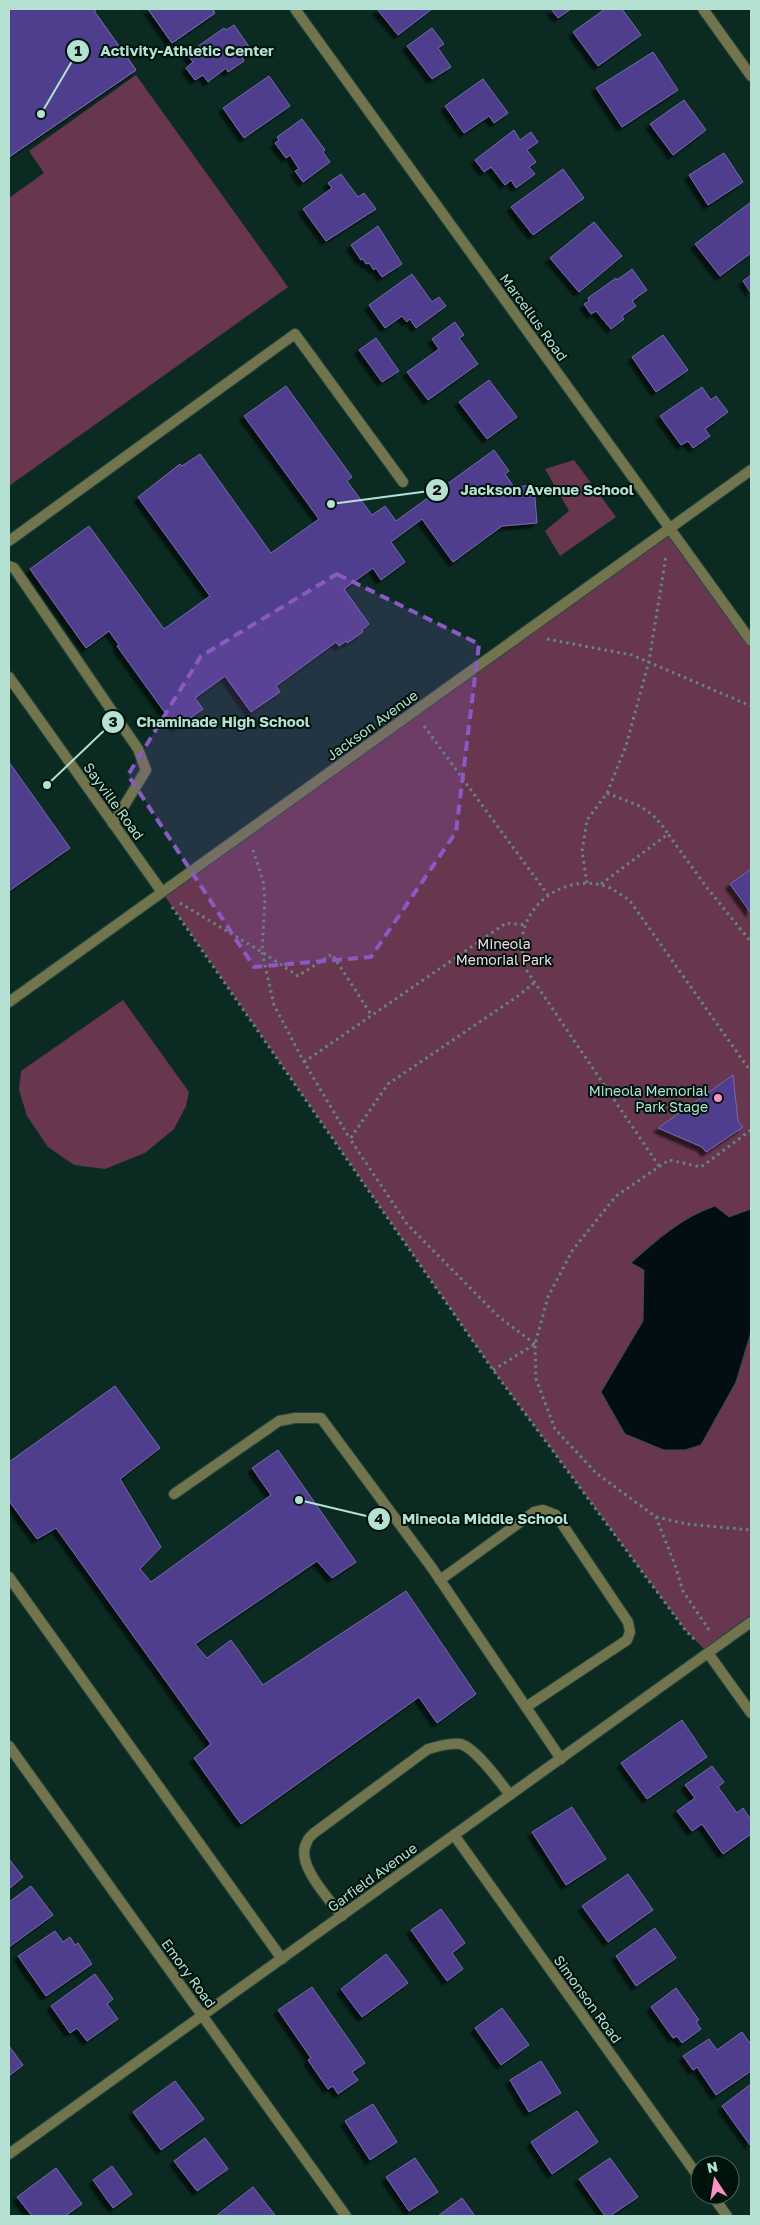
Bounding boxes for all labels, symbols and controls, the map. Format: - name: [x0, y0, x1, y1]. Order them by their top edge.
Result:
- callout: Activity-Athletic Center: [66, 36, 284, 66]
- text: 1: [74, 41, 82, 59]
- text: Activity-Athletic Center: [100, 41, 274, 59]
- street label: Marcellus Road: [497, 270, 571, 364]
- callout: Jackson Avenue School: [425, 475, 643, 505]
- text: 2: [432, 480, 442, 498]
- text: Jackson Avenue School: [460, 480, 634, 498]
- street label: Jackson Avenue: [323, 686, 421, 764]
- callout: Chaminade High School: [101, 707, 319, 737]
- text: 3: [108, 712, 118, 730]
- text: Chaminade High School: [136, 712, 310, 730]
- street label: Sayville Road: [80, 759, 148, 843]
- park label: Mineola Memorial Park: [456, 935, 552, 968]
- place label: Mineola Memorial Park Stage: [589, 1082, 708, 1115]
- marker: Mineola Memorial Park Stage: [712, 1092, 724, 1104]
- callout: Mineola Middle School: [367, 1504, 578, 1534]
- text: 4: [374, 1509, 384, 1527]
- text: Mineola Middle School: [402, 1509, 568, 1527]
- street label: Garfield Avenue: [324, 1839, 420, 1915]
- street label: Emory Road: [158, 1935, 220, 2011]
- street label: Simonson Road: [550, 1952, 626, 2046]
- north arrow: [690, 2155, 740, 2205]
- text: N: [705, 2157, 719, 2176]

